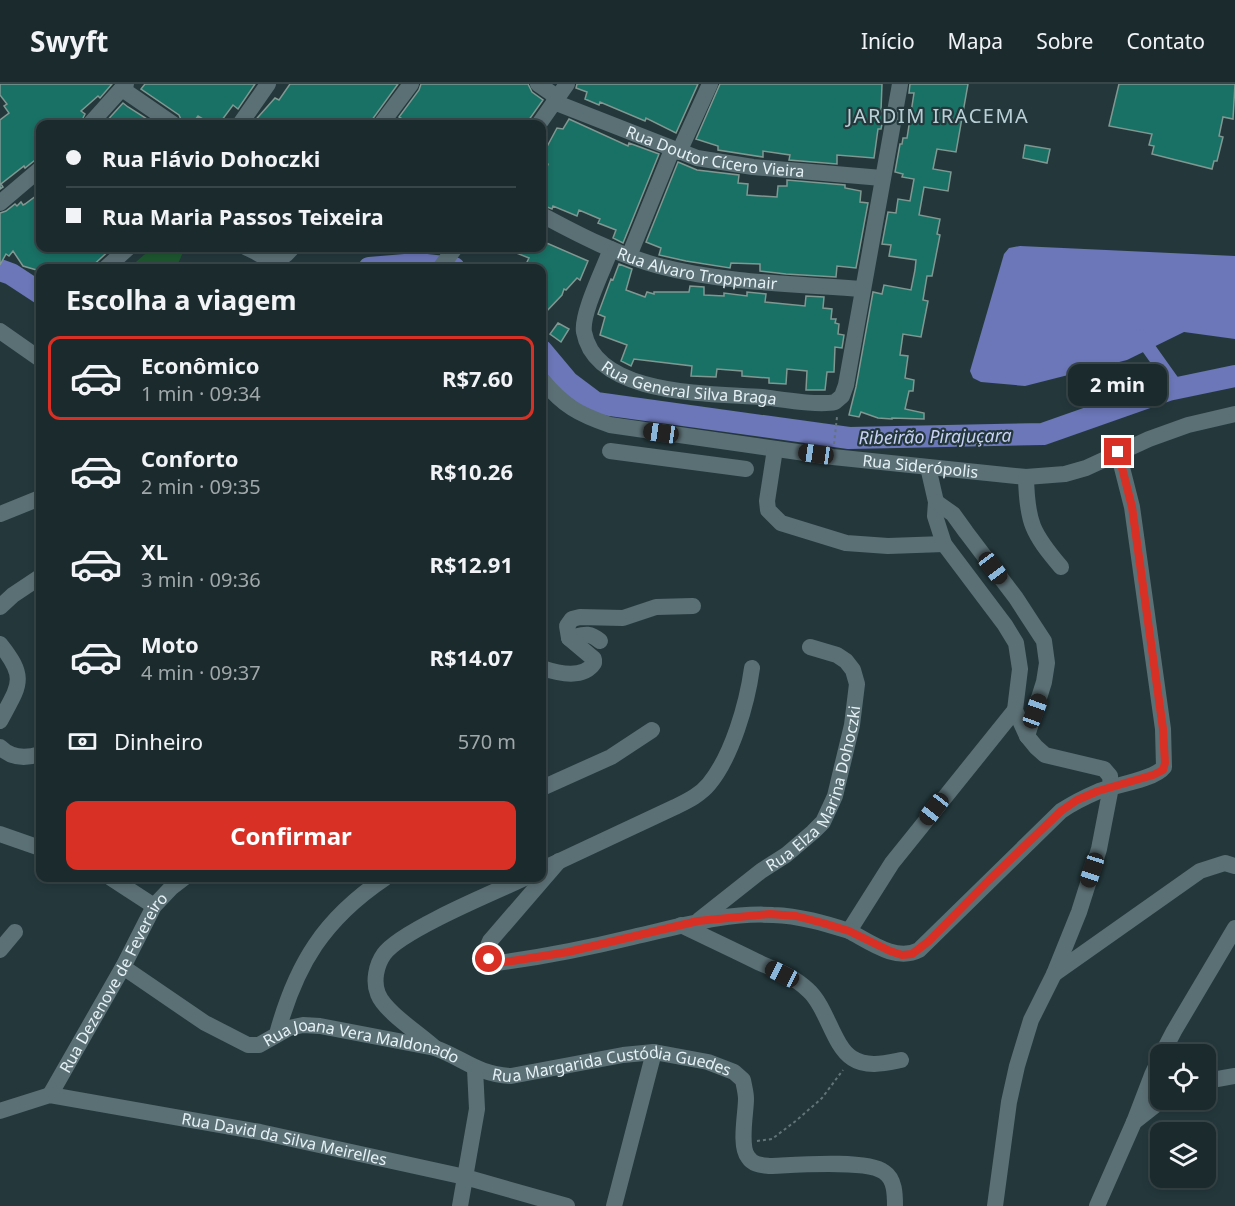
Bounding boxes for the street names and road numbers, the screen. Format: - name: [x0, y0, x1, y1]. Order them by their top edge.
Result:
- street label: Rua Doutor Cícero Vieira: [623, 120, 805, 182]
- street label: Rua Alvaro Troppmair: [614, 242, 778, 294]
- street label: Rua General Silva Braga: [597, 356, 778, 410]
- street label: Rua Siderópolis: [861, 449, 979, 483]
- street label: Rua Elza Marina Dohoczki: [761, 704, 865, 876]
- street label: Rua Dezenove de Fevereiro: [54, 888, 172, 1077]
- street label: Rua Joana Vera Maldonado: [259, 1013, 463, 1068]
- street label: Rua Margarida Custódia Guedes: [490, 1041, 735, 1087]
- street label: Rua David da Silva Meirelles: [180, 1107, 389, 1171]

